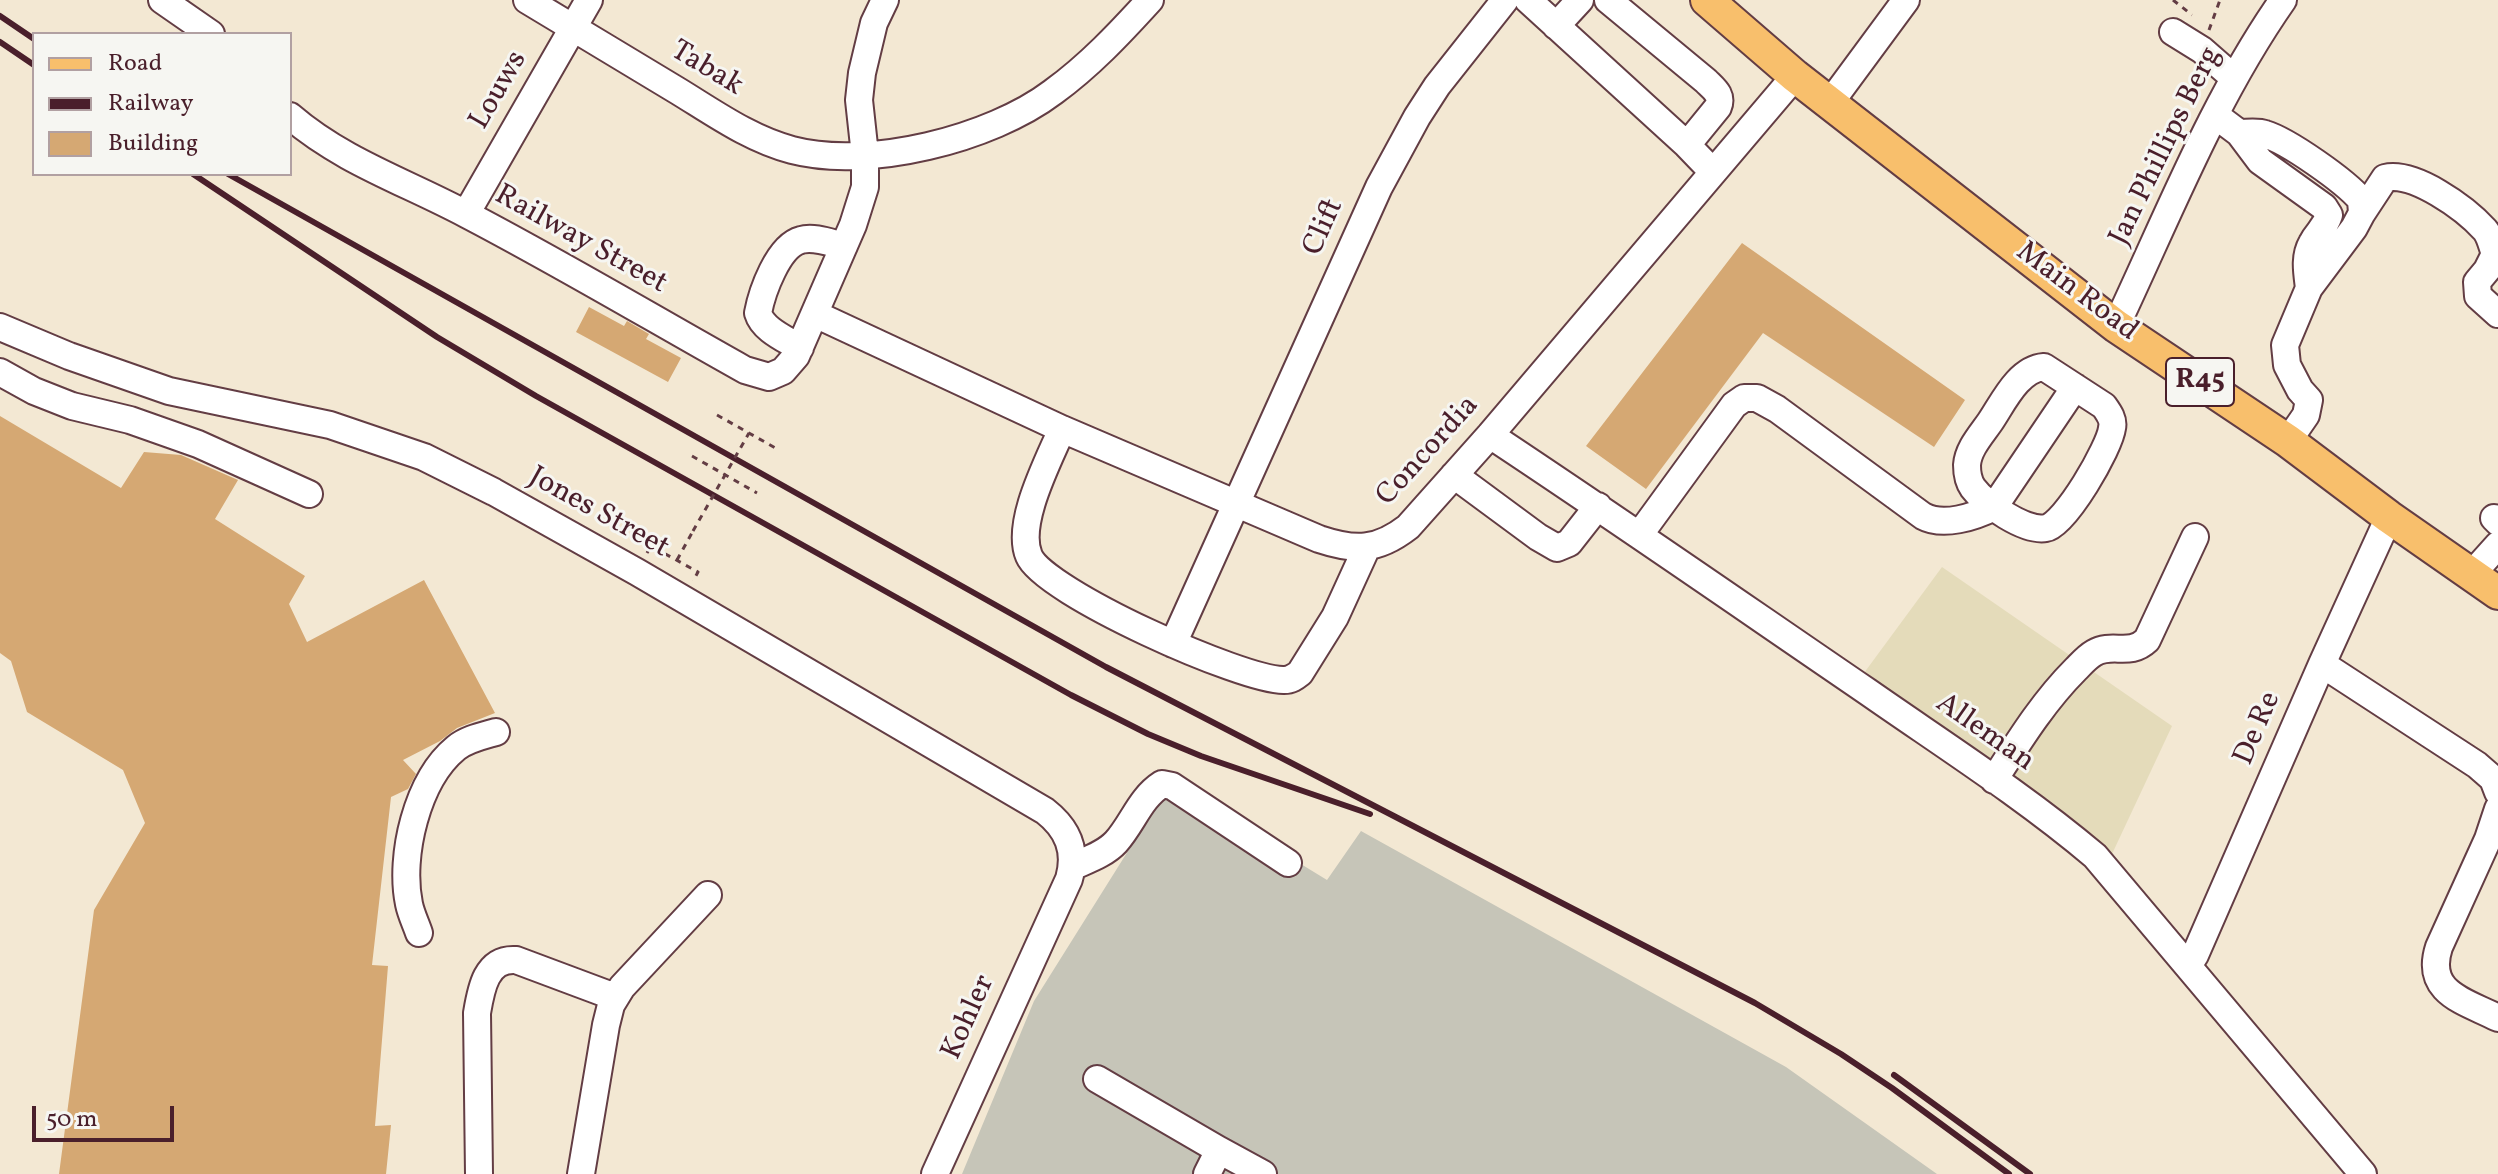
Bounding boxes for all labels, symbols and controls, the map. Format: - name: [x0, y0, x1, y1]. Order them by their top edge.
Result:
- legend: [32, 32, 292, 176]
- street label: Tabak: [663, 34, 749, 106]
- street label: Jan Phillips Berg: [2103, 42, 2231, 252]
- street label: Louws: [463, 45, 537, 137]
- text: Road: [108, 47, 162, 81]
- text: Railway: [108, 87, 194, 121]
- text: Building: [108, 127, 198, 161]
- street label: Railway Street: [487, 179, 673, 303]
- street label: Clift: [1297, 194, 1353, 262]
- street label: Main Road: [2008, 235, 2144, 351]
- road number: R45: [2166, 358, 2234, 406]
- street label: Concordia: [1370, 389, 1488, 515]
- street label: Jones Street: [521, 461, 675, 567]
- street label: Alleman: [1928, 687, 2040, 781]
- street label: De Re: [2228, 687, 2290, 771]
- street label: Kohler: [936, 970, 1004, 1066]
- scale bar: [36, 1090, 178, 1140]
- text: 50 m: [46, 1103, 98, 1137]

